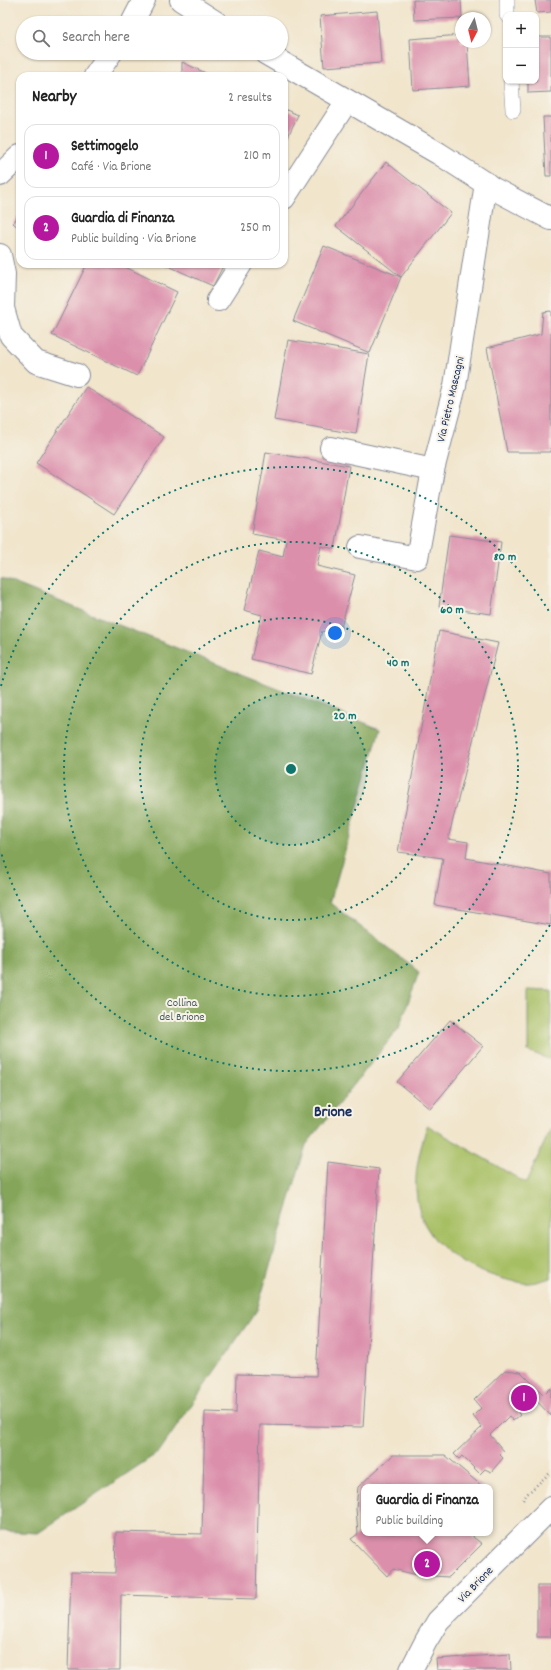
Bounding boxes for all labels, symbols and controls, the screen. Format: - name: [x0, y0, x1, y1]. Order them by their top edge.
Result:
- north arrow: [455, 12, 491, 48]
- map controls: [503, 12, 539, 84]
- button: +: [503, 12, 539, 48]
- search box: [16, 16, 288, 60]
- icon: search: [30, 27, 52, 49]
- text: Search here: [62, 27, 130, 49]
- button: −: [503, 48, 539, 84]
- text: Nearby: [32, 86, 76, 110]
- text: 2 results: [228, 89, 272, 108]
- text: Settimogelo: [71, 136, 138, 158]
- text: 1: [45, 147, 47, 166]
- text: 210 m: [243, 147, 271, 166]
- text: Café · Via Brione: [71, 158, 151, 177]
- text: Guardia di Finanza: [71, 208, 174, 230]
- text: 2: [43, 219, 49, 238]
- text: 250 m: [240, 219, 271, 238]
- text: Public building · Via Brione: [71, 230, 196, 249]
- street label: Via Pietro Mascagni: [433, 355, 470, 444]
- text: 80 m: [494, 549, 516, 566]
- text: 60 m: [440, 602, 464, 619]
- your location: [325, 623, 345, 643]
- text: 40 m: [387, 655, 409, 672]
- text: 20 m: [334, 708, 356, 725]
- centre of rings: [284, 762, 298, 776]
- park label: Collina del Brione: [159, 995, 205, 1026]
- district label: Brione: [314, 1101, 352, 1124]
- pin: 1: [511, 1383, 537, 1413]
- popup: [361, 1484, 493, 1536]
- text: Guardia di Finanza: [375, 1490, 479, 1512]
- text: Public building: [375, 1512, 443, 1531]
- pin: 2: [414, 1549, 440, 1579]
- street label: Via Brione: [454, 1563, 498, 1607]

